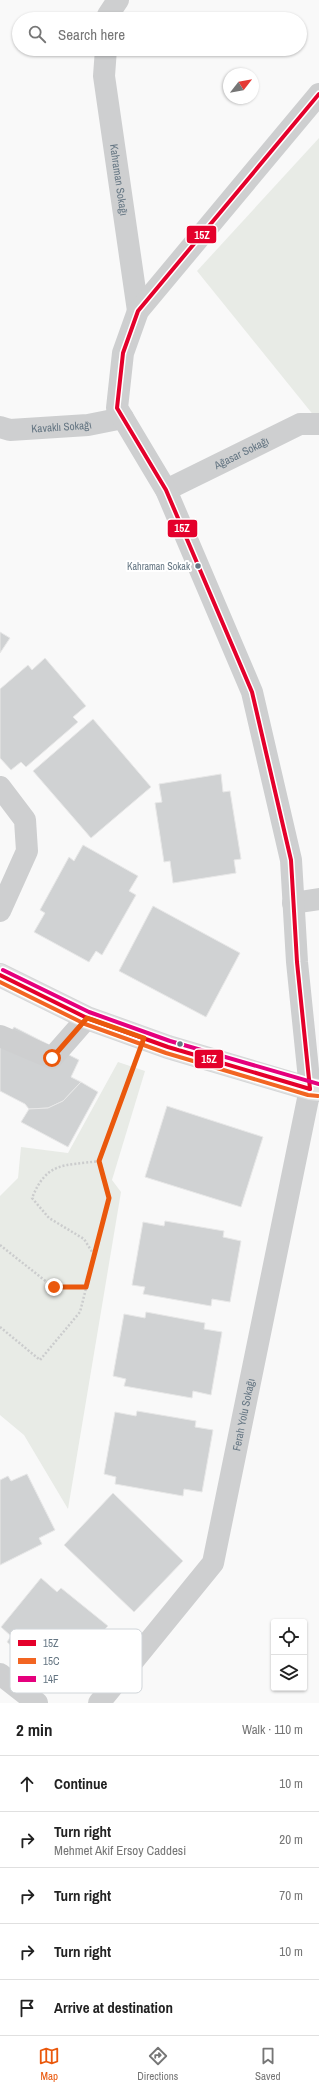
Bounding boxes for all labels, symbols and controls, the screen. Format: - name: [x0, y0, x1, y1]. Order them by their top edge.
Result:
- search box: [12, 12, 307, 56]
- icon: search: [26, 23, 48, 45]
- text: Search here: [58, 24, 125, 45]
- north arrow: [223, 68, 259, 104]
- street label: Kahraman Sokağı: [107, 143, 131, 217]
- line badge: 15Z: [186, 225, 217, 244]
- text: 15Z: [194, 228, 210, 242]
- street label: Kavaklı Sokağı: [31, 417, 93, 436]
- street label: Ağasar Sokağı: [211, 433, 271, 473]
- line badge: 15Z: [167, 519, 198, 538]
- text: 15Z: [174, 521, 190, 535]
- place label: Kahraman Sokak: [127, 560, 191, 573]
- marker: Kahraman Sokak: [193, 561, 203, 571]
- unlabelled marker: [175, 1039, 185, 1049]
- route start: [43, 1049, 61, 1067]
- line badge: 15Z: [194, 1049, 224, 1069]
- text: 15Z: [201, 1052, 217, 1066]
- route end: [45, 1278, 63, 1296]
- street label: Ferah Yolu Sokağı: [229, 1377, 258, 1452]
- map controls: [271, 1619, 307, 1691]
- button: locate: [271, 1619, 307, 1655]
- legend: [10, 1629, 142, 1693]
- text: 15Z: [43, 1636, 59, 1650]
- text: 15C: [43, 1654, 60, 1668]
- button: layers: [271, 1655, 307, 1691]
- text: 14F: [43, 1672, 59, 1686]
- text: 2 min: [16, 1718, 52, 1741]
- text: Walk · 110 m: [242, 1721, 303, 1738]
- icon: ahead: [16, 1773, 38, 1795]
- text: Continue: [54, 1773, 107, 1794]
- text: 10 m: [279, 1775, 303, 1792]
- text: Turn right: [54, 1821, 111, 1842]
- icon: right: [16, 1829, 38, 1851]
- text: 20 m: [279, 1831, 303, 1848]
- text: Mehmet Akif Ersoy Caddesi: [54, 1842, 186, 1859]
- icon: right: [16, 1885, 38, 1907]
- text: Turn right: [54, 1885, 111, 1906]
- text: 70 m: [279, 1887, 303, 1904]
- icon: right: [16, 1941, 38, 1963]
- text: Turn right: [54, 1941, 111, 1962]
- text: 10 m: [279, 1943, 303, 1960]
- icon: arrive: [16, 1997, 38, 2019]
- text: Arrive at destination: [54, 1997, 173, 2018]
- tab: Map: [38, 2045, 60, 2083]
- tab: Directions: [137, 2045, 178, 2083]
- tab: Saved: [255, 2045, 281, 2083]

